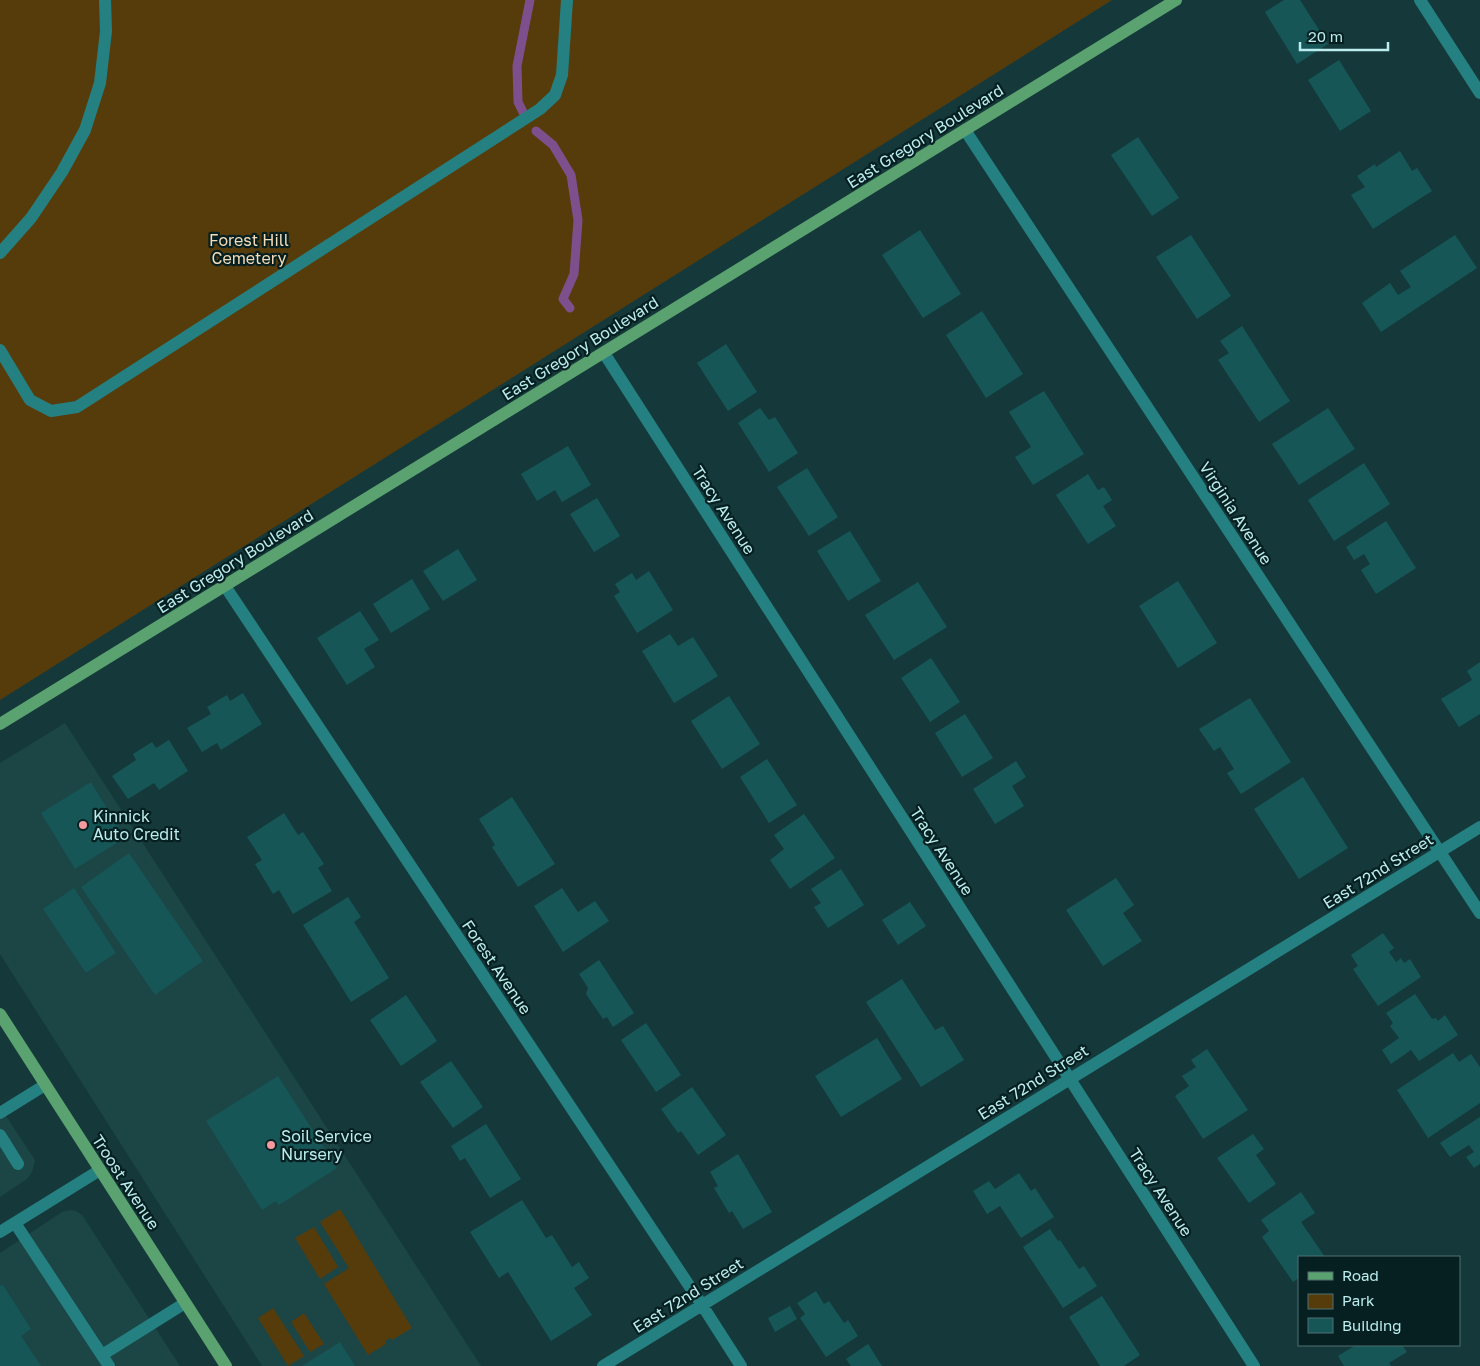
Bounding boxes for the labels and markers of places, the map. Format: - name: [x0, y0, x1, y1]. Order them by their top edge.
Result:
- place label: Kinnick Auto Credit: [93, 806, 180, 844]
- marker: Kinnick Auto Credit: [77, 819, 89, 831]
- place label: Soil Service Nursery: [281, 1126, 372, 1164]
- marker: Soil Service Nursery: [265, 1139, 277, 1151]

